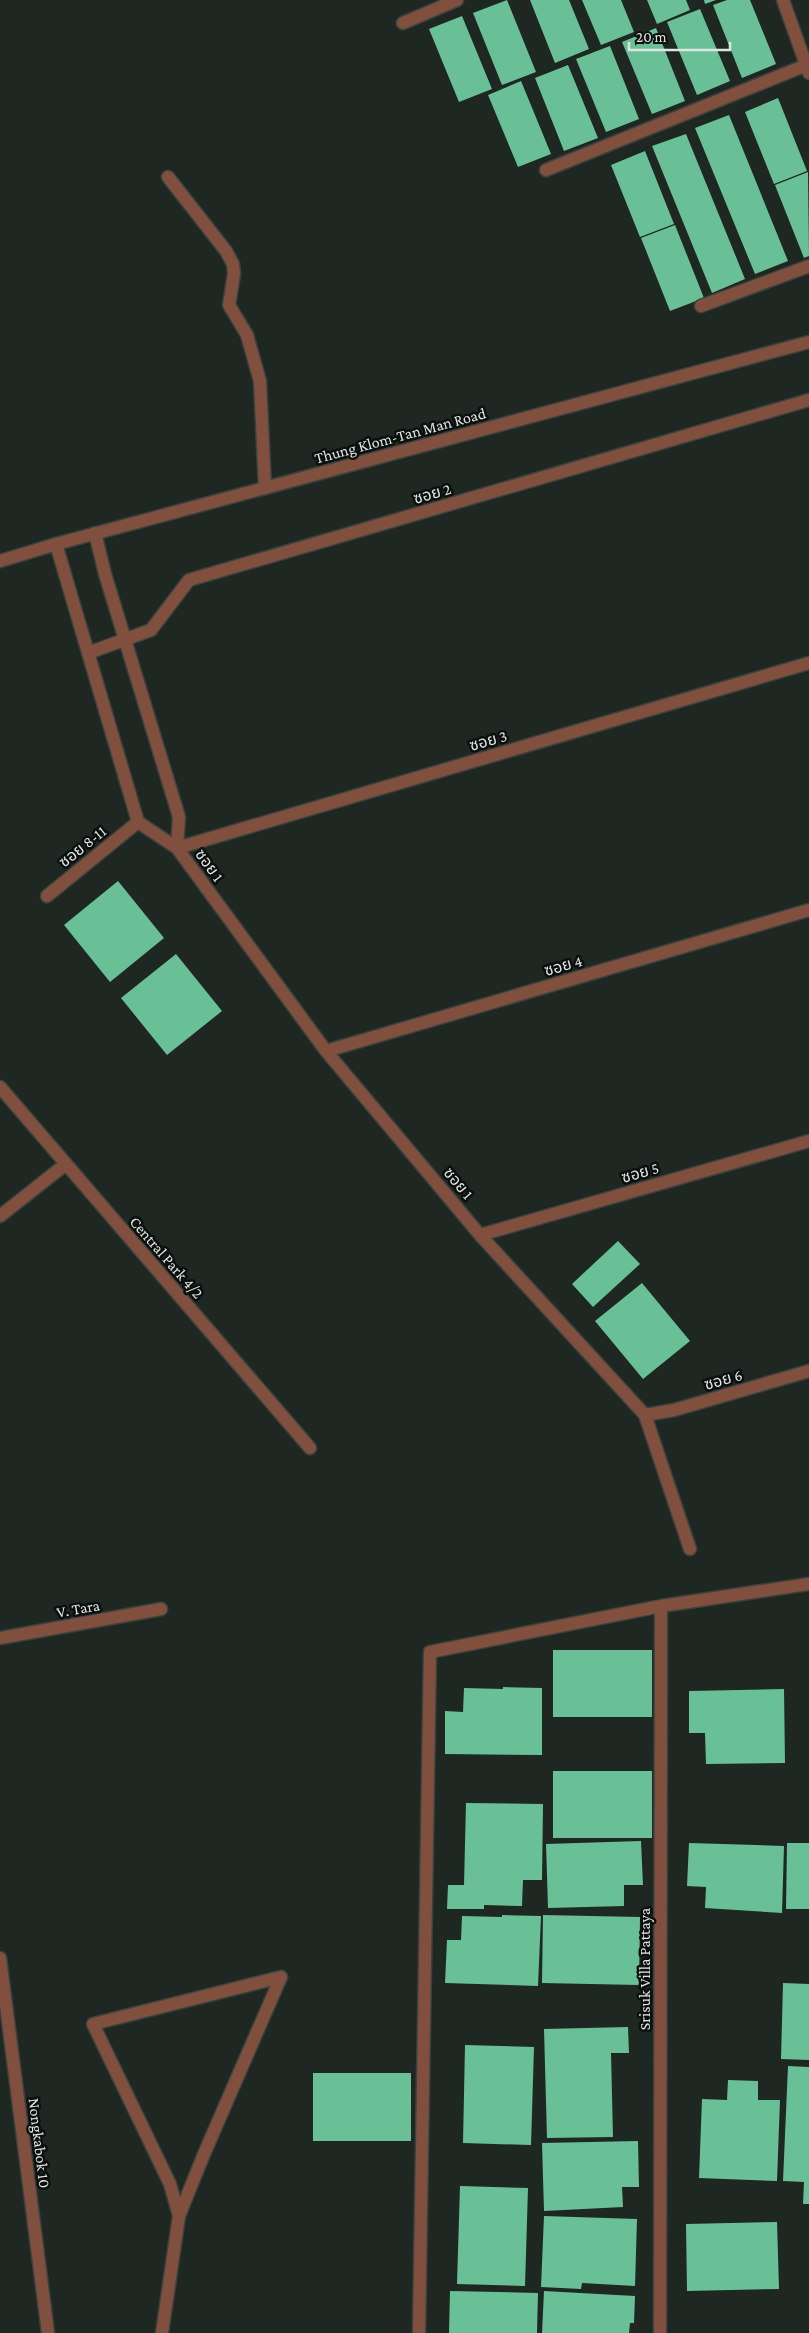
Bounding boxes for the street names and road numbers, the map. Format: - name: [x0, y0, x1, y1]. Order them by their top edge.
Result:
- street label: Thung Klom-Tan Man Road: [313, 404, 488, 468]
- street label: ซอย 2: [411, 480, 453, 507]
- street label: ซอย 3: [467, 727, 509, 754]
- street label: ซอย 8-11: [55, 822, 109, 870]
- street label: ซอย 1: [192, 846, 227, 885]
- street label: ซอย 4: [542, 952, 584, 979]
- street label: ซอย 5: [619, 1159, 661, 1186]
- street label: ซอย 1: [441, 1164, 477, 1203]
- street label: Central Park 4/2: [127, 1213, 207, 1302]
- street label: ซอย 6: [702, 1366, 744, 1393]
- street label: V. Tara: [55, 1596, 102, 1621]
- street label: Srisuk Villa Pattaya: [636, 1907, 654, 2030]
- street label: Nongkabok 10: [25, 2097, 53, 2189]

